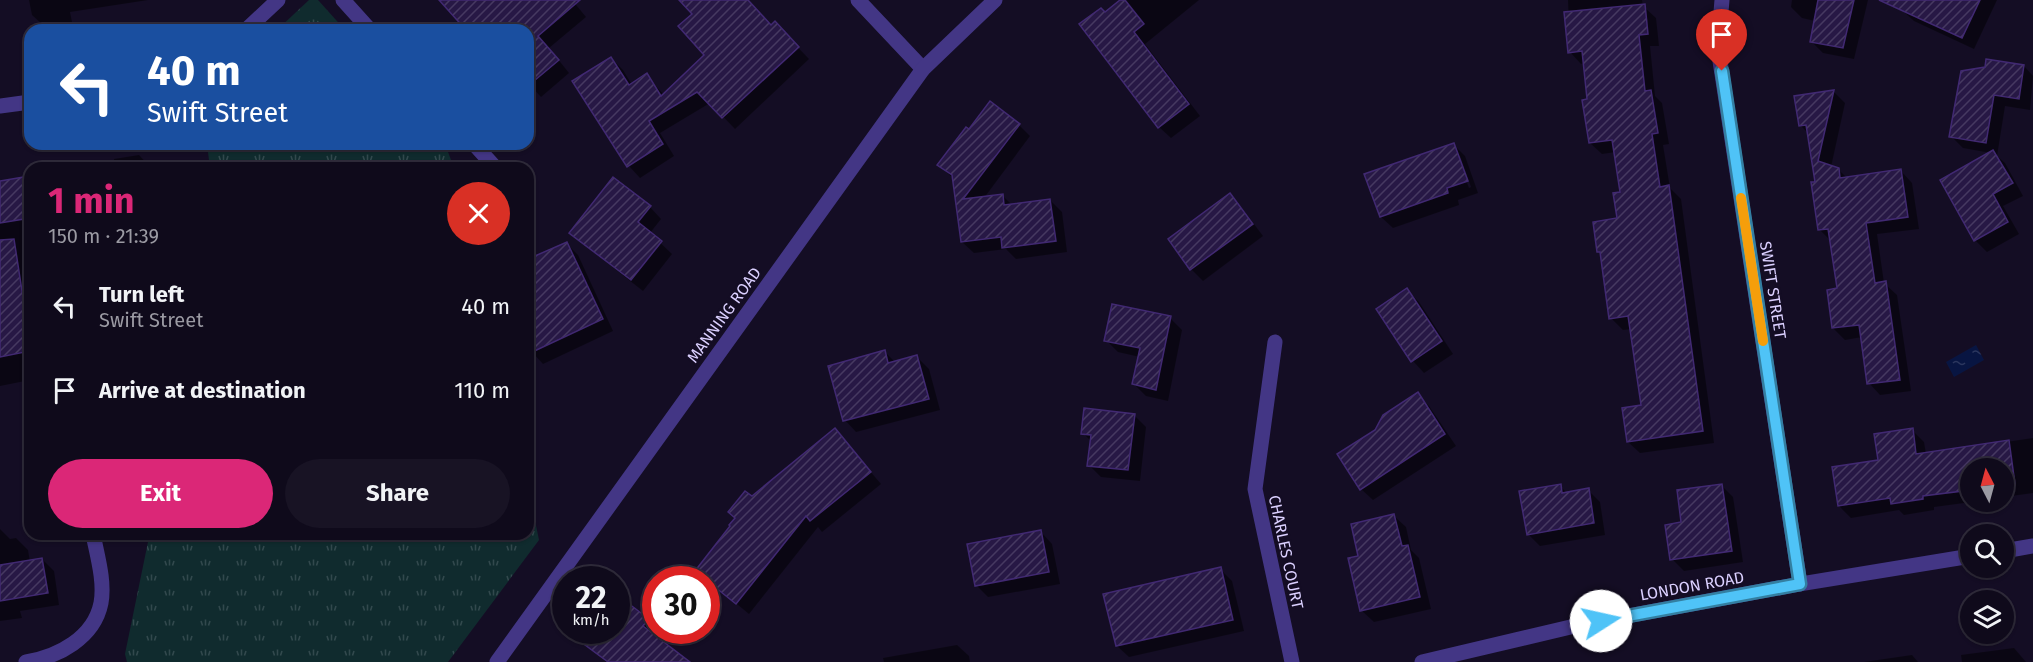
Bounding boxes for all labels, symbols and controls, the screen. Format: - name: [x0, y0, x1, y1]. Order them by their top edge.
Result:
- pin: [1696, 9, 1747, 71]
- icon: arrive: [1705, 18, 1738, 51]
- text: 40 m: [147, 46, 241, 96]
- icon: left: [48, 48, 126, 126]
- text: Swift Street: [147, 97, 288, 129]
- text: 1 min: [48, 179, 135, 223]
- button: close: [447, 182, 510, 245]
- text: 150 m · 21:39: [48, 224, 159, 248]
- street label: SWIFT STREET: [1756, 240, 1790, 341]
- street label: MANNING ROAD: [683, 264, 765, 366]
- text: Turn left: [99, 281, 184, 308]
- icon: left: [48, 290, 81, 323]
- text: 40 m: [461, 293, 510, 320]
- text: Swift Street: [99, 308, 203, 332]
- icon: arrive: [48, 374, 81, 407]
- text: Arrive at destination: [99, 377, 306, 404]
- text: 110 m: [454, 377, 510, 404]
- north arrow: [1960, 458, 2014, 512]
- map controls: [1960, 458, 2014, 644]
- button: Exit: [48, 459, 273, 528]
- button: Share: [285, 459, 510, 528]
- street label: CHARLES COURT: [1265, 493, 1307, 611]
- button: search: [1960, 524, 2014, 578]
- speed limit sign: 30: [642, 566, 720, 644]
- street label: LONDON ROAD: [1638, 567, 1746, 605]
- text: 22: [575, 580, 607, 616]
- position arrow: [1569, 589, 1633, 653]
- button: layers: [1960, 590, 2014, 644]
- text: km/h: [572, 611, 610, 629]

